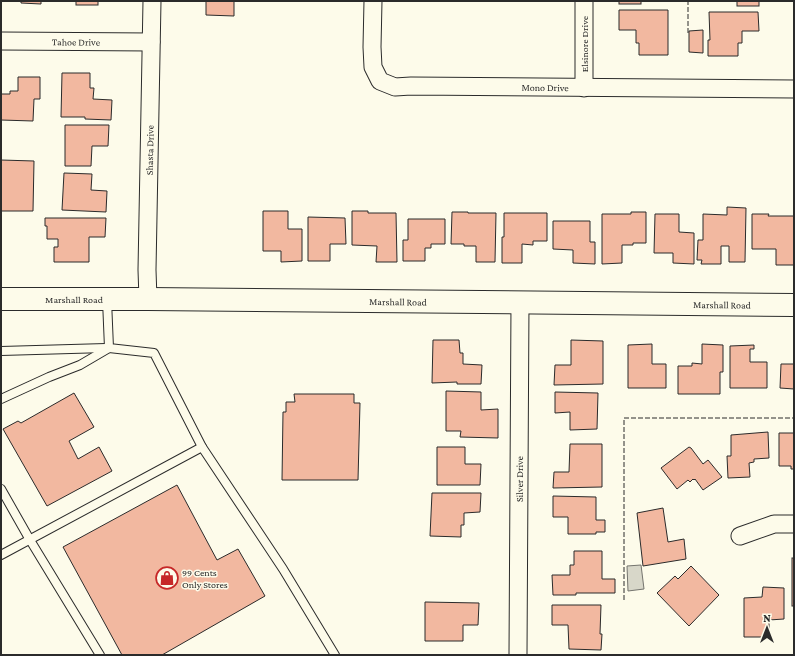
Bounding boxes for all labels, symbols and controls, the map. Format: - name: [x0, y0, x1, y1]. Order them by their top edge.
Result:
- street label: Elsinore Drive: [579, 15, 590, 72]
- street label: Tahoe Drive: [52, 36, 101, 48]
- street label: Mono Drive: [521, 82, 569, 93]
- street label: Shasta Drive: [144, 124, 156, 175]
- street label: Marshall Road: [45, 294, 104, 305]
- street label: Marshall Road: [369, 296, 428, 308]
- street label: Marshall Road: [693, 299, 752, 311]
- street label: Silver Drive: [514, 455, 525, 502]
- shop icon: 99 Cents Only Stores: [154, 565, 180, 591]
- place label: 99 Cents Only Stores: [182, 567, 228, 590]
- north arrow: [747, 608, 787, 648]
- text: N: [763, 612, 771, 624]

